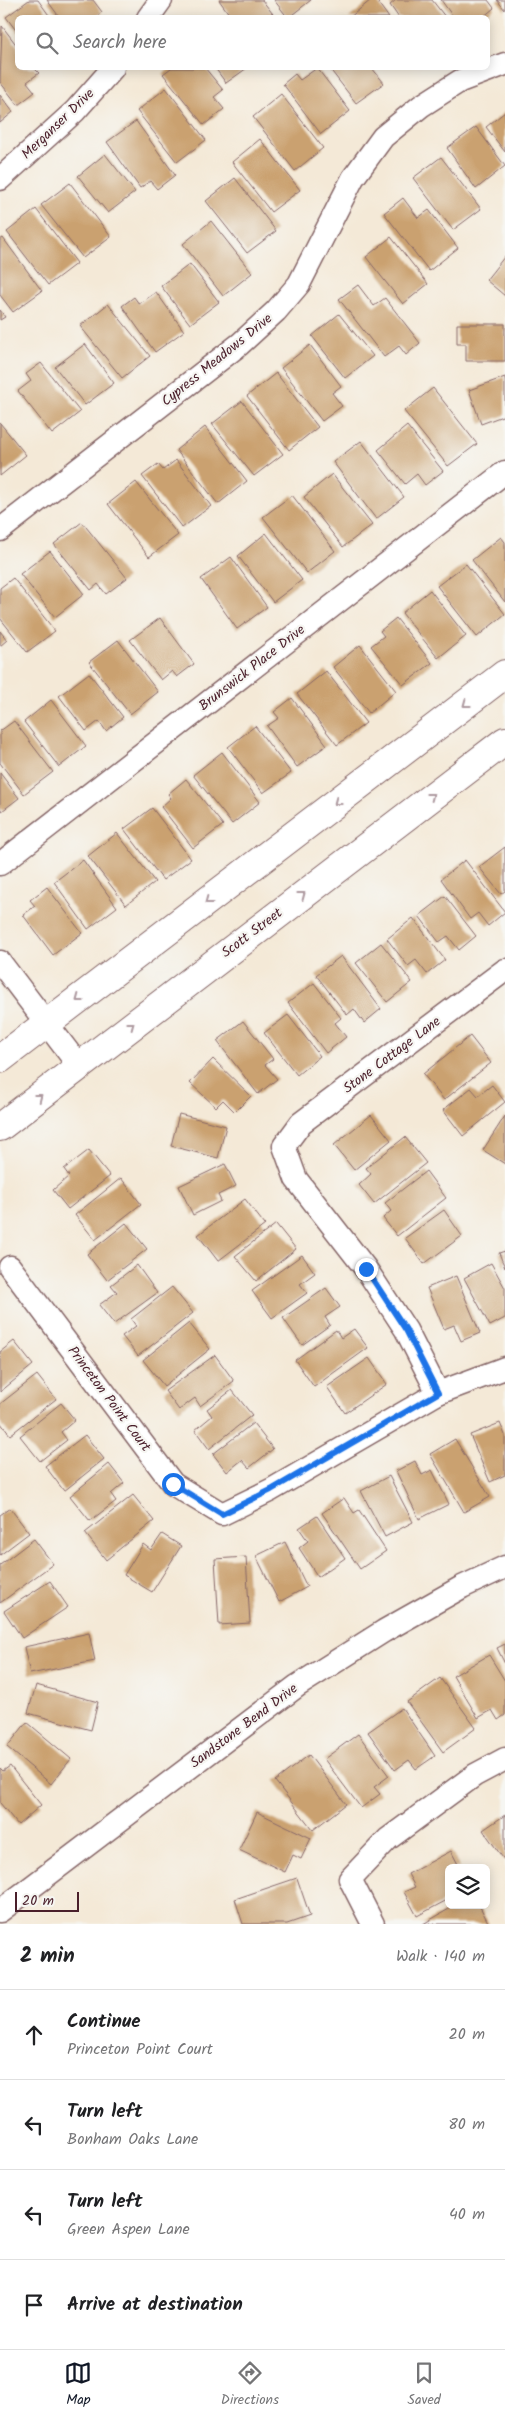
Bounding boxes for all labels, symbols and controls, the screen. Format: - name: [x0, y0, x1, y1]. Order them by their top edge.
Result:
- search box: [15, 15, 490, 70]
- text: Search here: [73, 28, 167, 58]
- icon: search: [33, 29, 61, 57]
- street label: Merganser Drive: [16, 83, 100, 165]
- street label: Cypress Meadows Drive: [157, 308, 278, 412]
- street label: Brunswick Place Drive: [194, 619, 310, 717]
- one-way arrow: [463, 698, 472, 706]
- one-way arrow: [425, 794, 434, 802]
- one-way arrow: [333, 796, 343, 805]
- one-way arrow: [296, 892, 305, 900]
- one-way arrow: [205, 895, 214, 903]
- street label: Scott Street: [217, 902, 288, 963]
- one-way arrow: [75, 993, 85, 1002]
- street label: Stone Cottage Lane: [339, 1011, 446, 1099]
- one-way arrow: [125, 1023, 134, 1031]
- one-way arrow: [33, 1093, 42, 1102]
- route end: [355, 1258, 378, 1281]
- street label: Princeton Point Court: [62, 1341, 157, 1457]
- route start: [162, 1473, 185, 1496]
- street label: Sandstone Bend Drive: [185, 1678, 303, 1774]
- map controls: [445, 1864, 490, 1909]
- button: layers: [445, 1864, 490, 1909]
- scale bar: [15, 1889, 79, 1912]
- text: 20 m: [22, 1890, 54, 1912]
- text: 2 min: [20, 1940, 75, 1973]
- text: Walk · 140 m: [396, 1944, 485, 1969]
- text: Continue: [67, 2007, 140, 2037]
- icon: ahead: [20, 2021, 48, 2049]
- text: 20 m: [449, 2022, 485, 2047]
- text: Princeton Point Court: [67, 2037, 213, 2062]
- text: Turn left: [67, 2097, 142, 2127]
- icon: left: [20, 2111, 48, 2139]
- text: 80 m: [448, 2112, 485, 2137]
- text: Bonham Oaks Lane: [67, 2127, 198, 2152]
- text: Turn left: [67, 2187, 142, 2217]
- icon: left: [20, 2201, 48, 2229]
- text: 40 m: [449, 2202, 485, 2227]
- text: Green Aspen Lane: [67, 2217, 190, 2242]
- text: Arrive at destination: [67, 2290, 243, 2320]
- icon: arrive: [20, 2291, 48, 2319]
- tab: Map: [64, 2359, 92, 2411]
- tab: Directions: [221, 2359, 279, 2411]
- tab: Saved: [407, 2359, 441, 2411]

